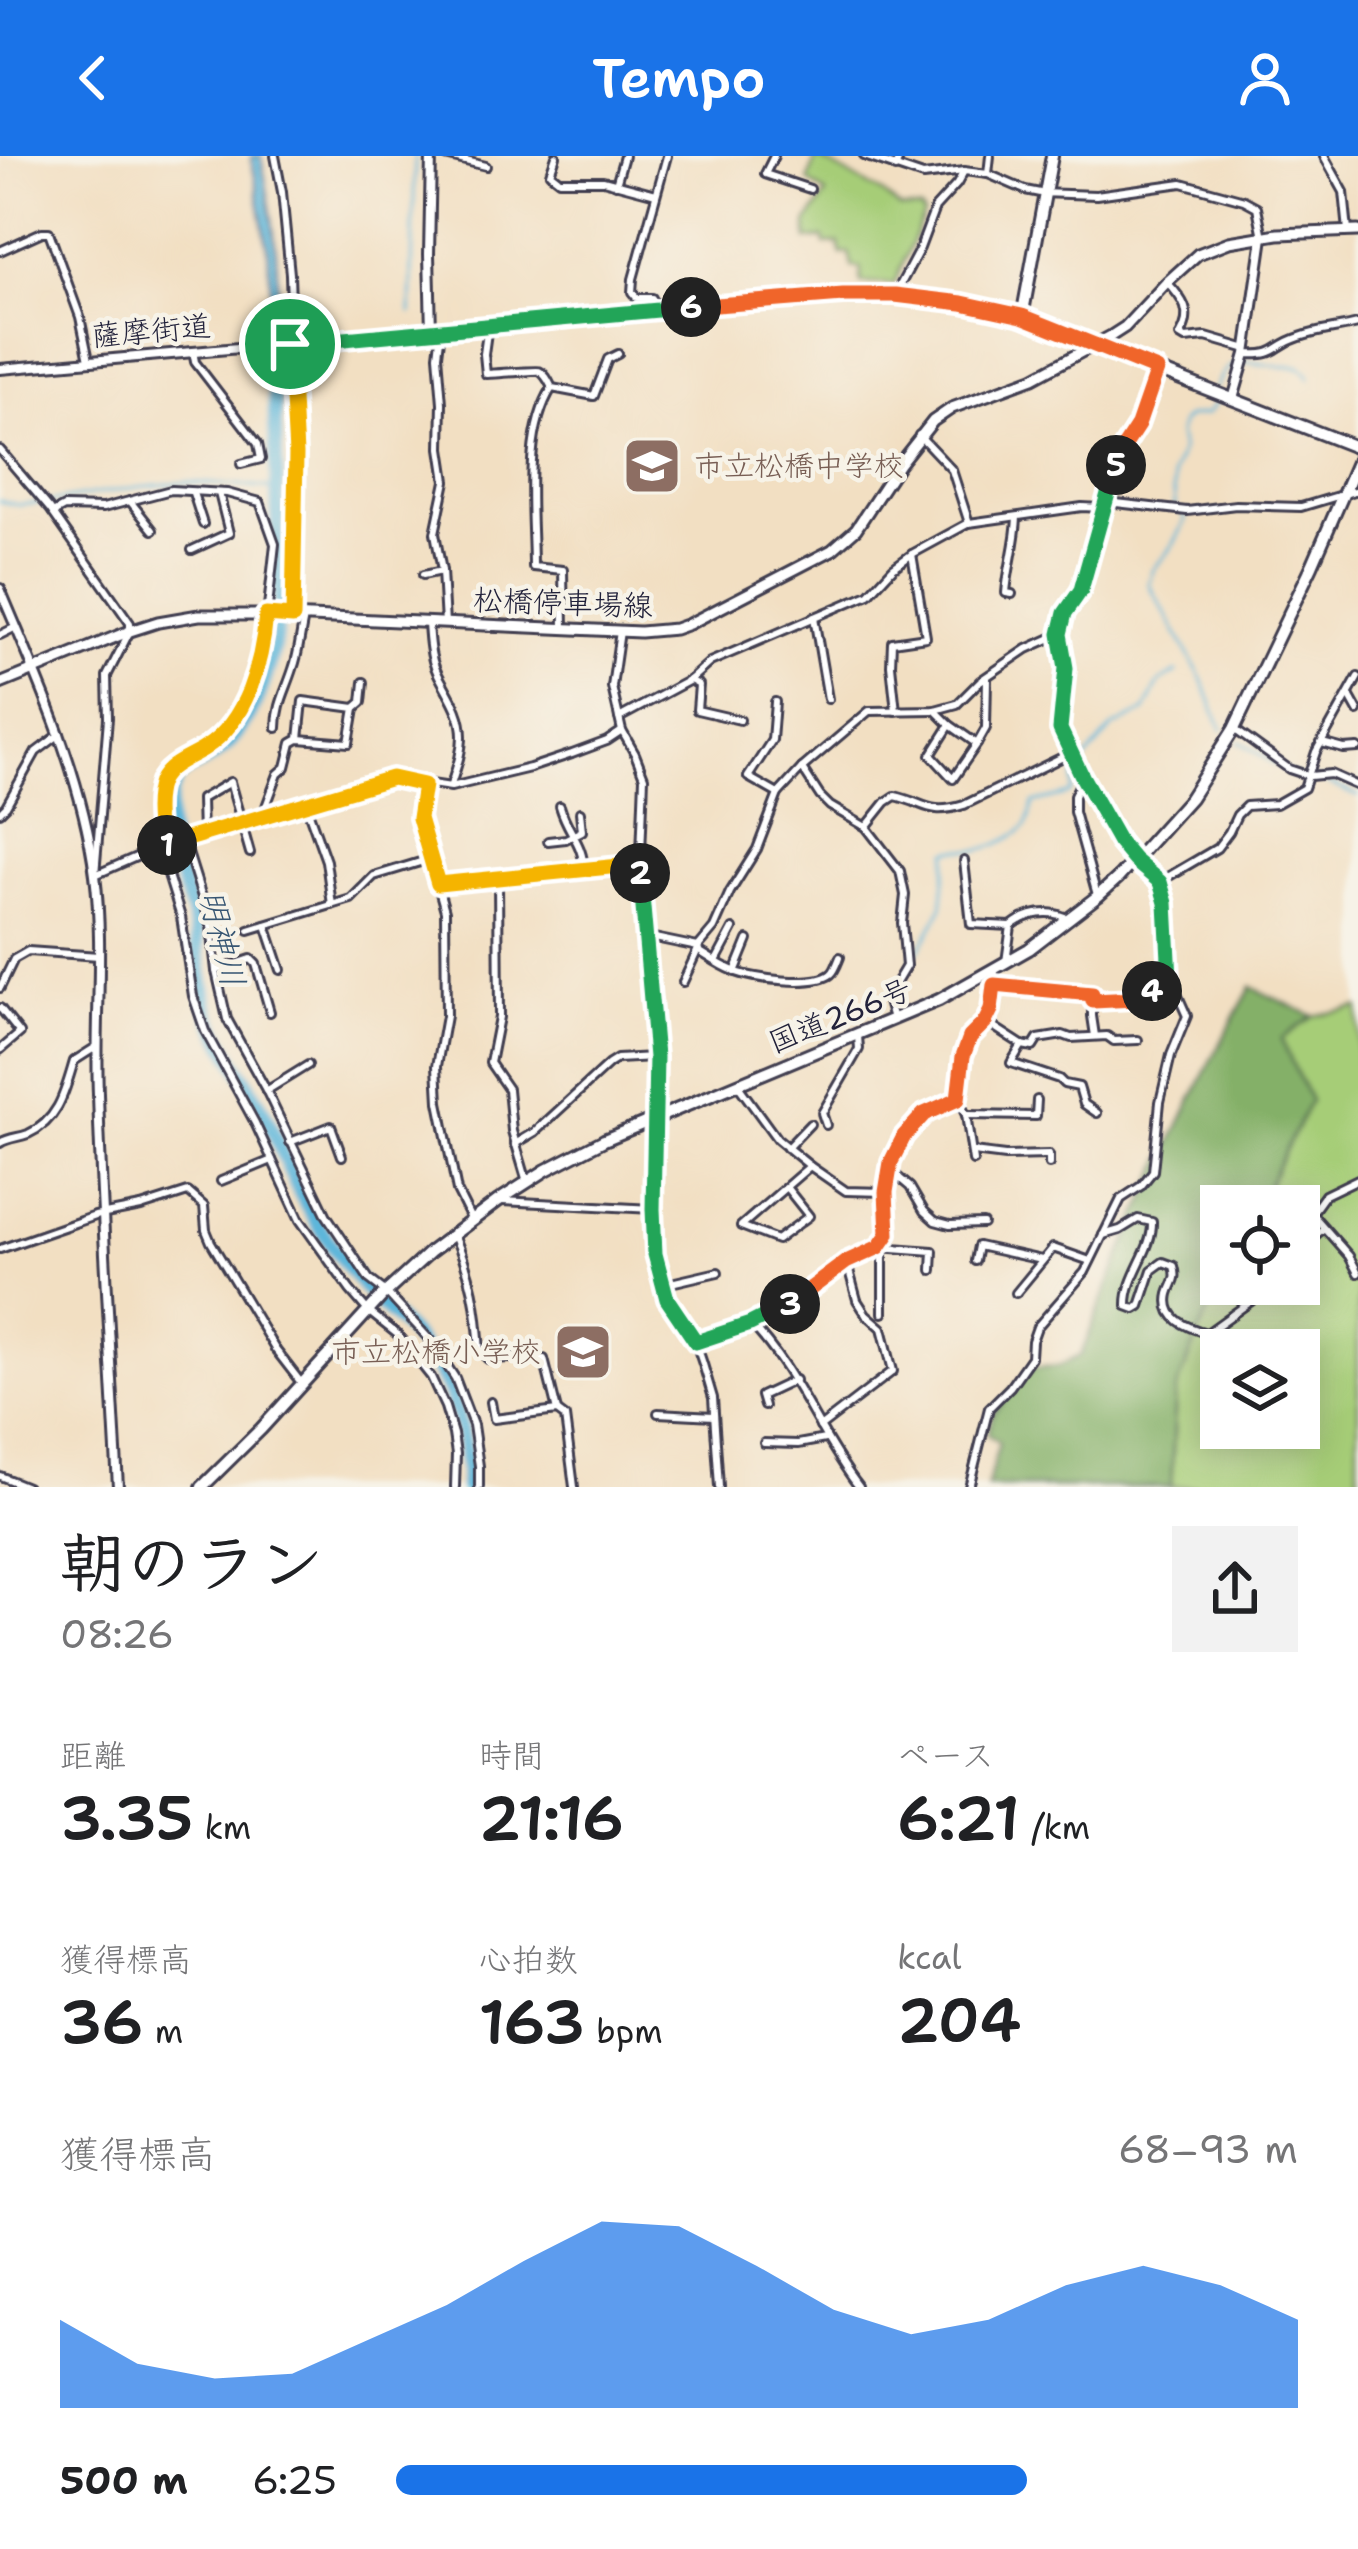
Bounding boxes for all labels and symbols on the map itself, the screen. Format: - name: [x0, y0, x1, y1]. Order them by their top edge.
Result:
- pin: 6: [661, 277, 721, 337]
- pin: [239, 293, 341, 395]
- street label: 薩摩街道: [89, 305, 213, 356]
- school or university icon: 市立松橋中学校: [621, 435, 683, 497]
- pin: 5: [1086, 435, 1146, 495]
- place label: 市立松橋中学校: [694, 445, 904, 486]
- street label: 松橋停車場線: [472, 579, 654, 626]
- pin: 1: [137, 815, 197, 875]
- pin: 2: [610, 843, 670, 903]
- water label: 明神川: [189, 885, 256, 992]
- pin: 4: [1122, 961, 1182, 1021]
- street label: 国道266号: [762, 968, 917, 1063]
- pin: 3: [760, 1274, 820, 1334]
- school or university icon: 市立松橋小学校: [552, 1321, 614, 1383]
- place label: 市立松橋小学校: [331, 1331, 541, 1372]

